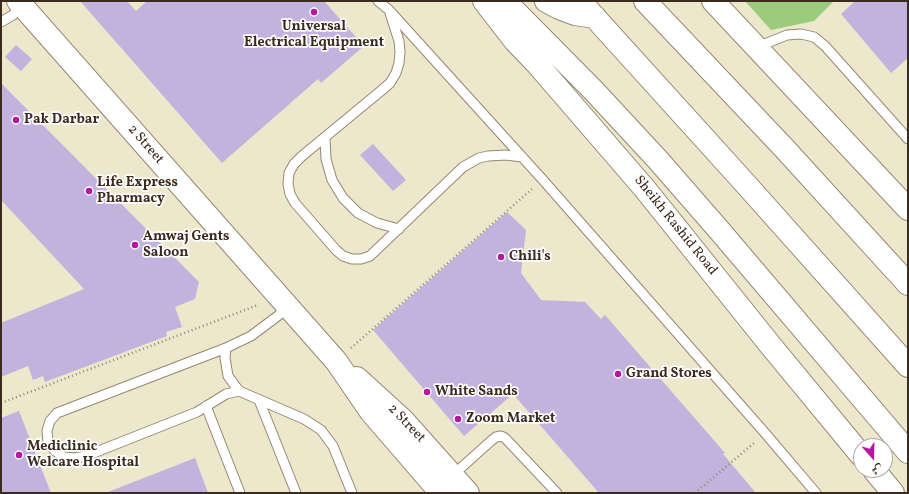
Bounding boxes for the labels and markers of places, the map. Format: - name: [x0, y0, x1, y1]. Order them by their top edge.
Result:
- marker: Universal Electrical Equipment: [309, 7, 319, 17]
- place label: Universal Electrical Equipment: [244, 19, 384, 52]
- place label: Pak Darbar: [24, 112, 99, 128]
- marker: Pak Darbar: [11, 115, 21, 125]
- place label: Life Express Pharmacy: [97, 175, 178, 208]
- marker: Life Express Pharmacy: [84, 186, 94, 196]
- place label: Amwaj Gents Saloon: [143, 229, 229, 262]
- marker: Amwaj Gents Saloon: [130, 240, 140, 250]
- place label: Chili's: [509, 249, 551, 265]
- marker: Chili's: [496, 252, 506, 262]
- place label: Grand Stores: [626, 366, 712, 382]
- marker: Grand Stores: [613, 369, 623, 379]
- place label: White Sands: [435, 384, 518, 400]
- marker: White Sands: [422, 387, 432, 397]
- place label: Zoom Market: [466, 411, 555, 427]
- marker: Zoom Market: [453, 414, 463, 424]
- place label: Mediclinic Welcare Hospital: [27, 439, 139, 472]
- marker: Mediclinic Welcare Hospital: [14, 450, 24, 460]

